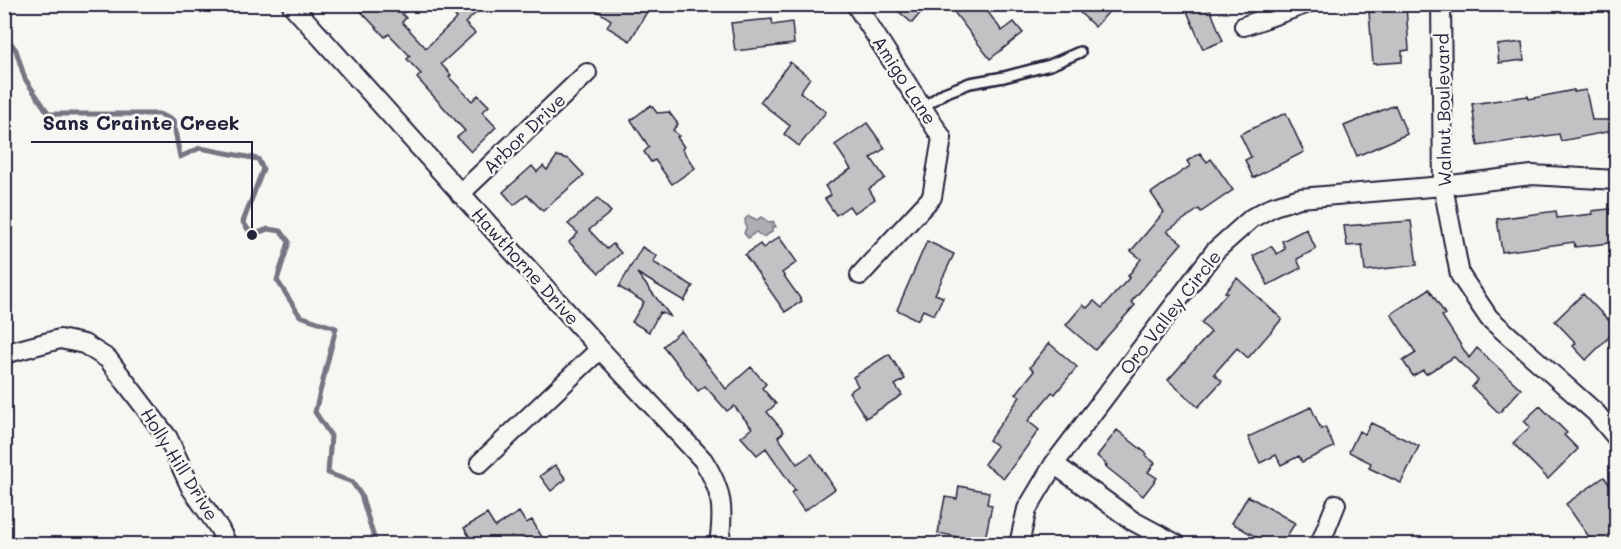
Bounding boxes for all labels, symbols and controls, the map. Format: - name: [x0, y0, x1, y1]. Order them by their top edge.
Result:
- street label: Amigo Lane: [867, 31, 943, 129]
- street label: Walnut Boulevard: [1430, 33, 1456, 187]
- street label: Arbor Drive: [478, 88, 570, 178]
- callout: Sans Crainte Creek: [31, 104, 252, 142]
- text: Sans Crainte Creek: [42, 109, 240, 135]
- street label: Hawthorne Drive: [467, 202, 585, 330]
- street label: Oro Valley Circle: [1114, 245, 1226, 379]
- street label: Holly Hill Drive: [136, 403, 224, 525]

